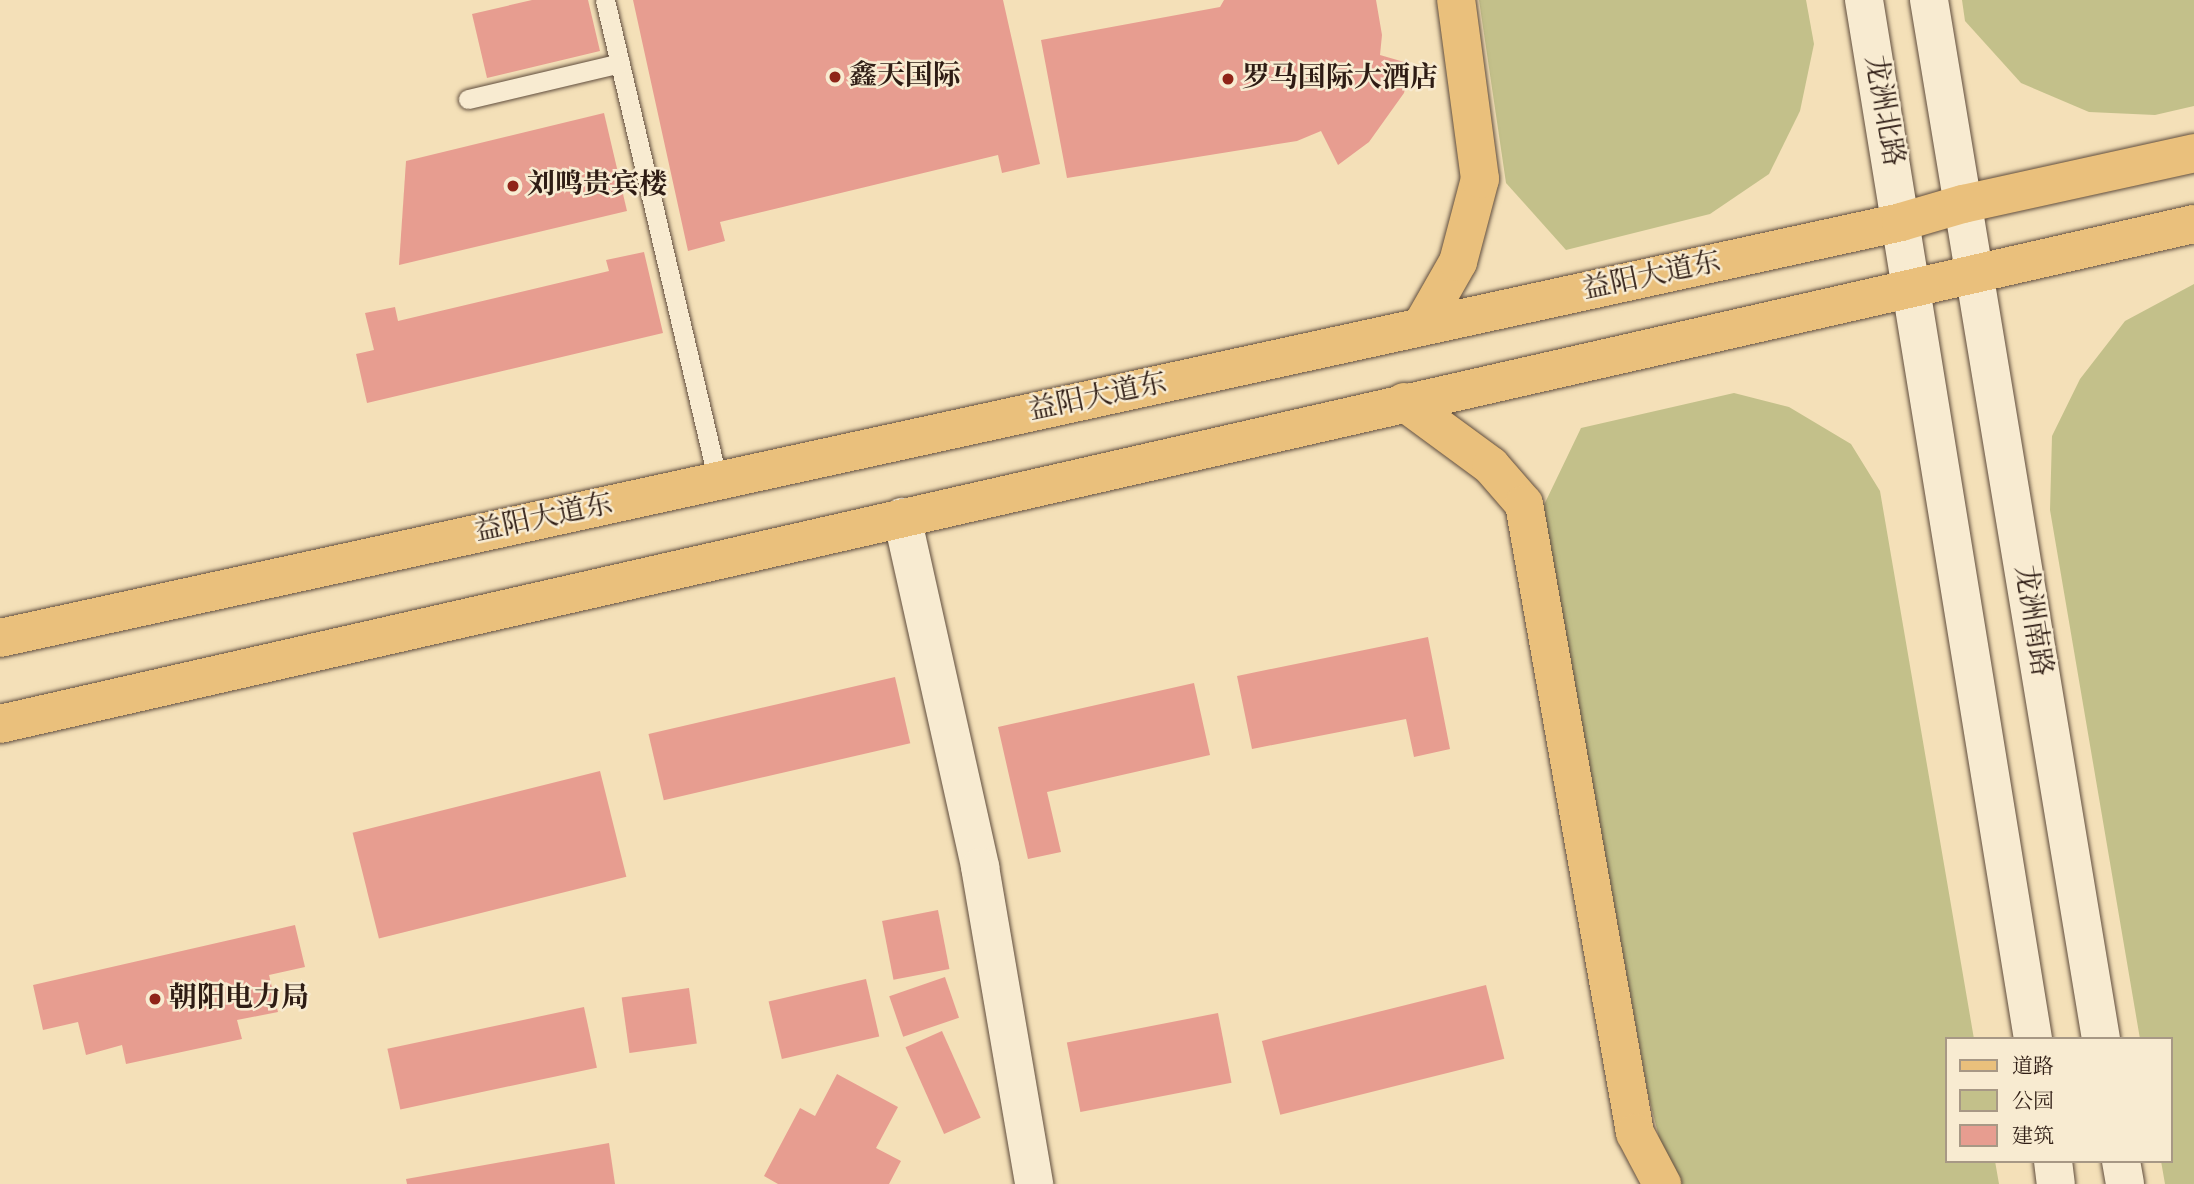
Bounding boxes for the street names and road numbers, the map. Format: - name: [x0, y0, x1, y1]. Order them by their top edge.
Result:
- street label: 龙洲北路: [1857, 53, 1909, 169]
- street label: 益阳大道东: [1580, 246, 1724, 308]
- street label: 益阳大道东: [1026, 367, 1170, 429]
- street label: 益阳大道东: [472, 488, 616, 550]
- street label: 龙洲南路: [2007, 563, 2057, 679]

